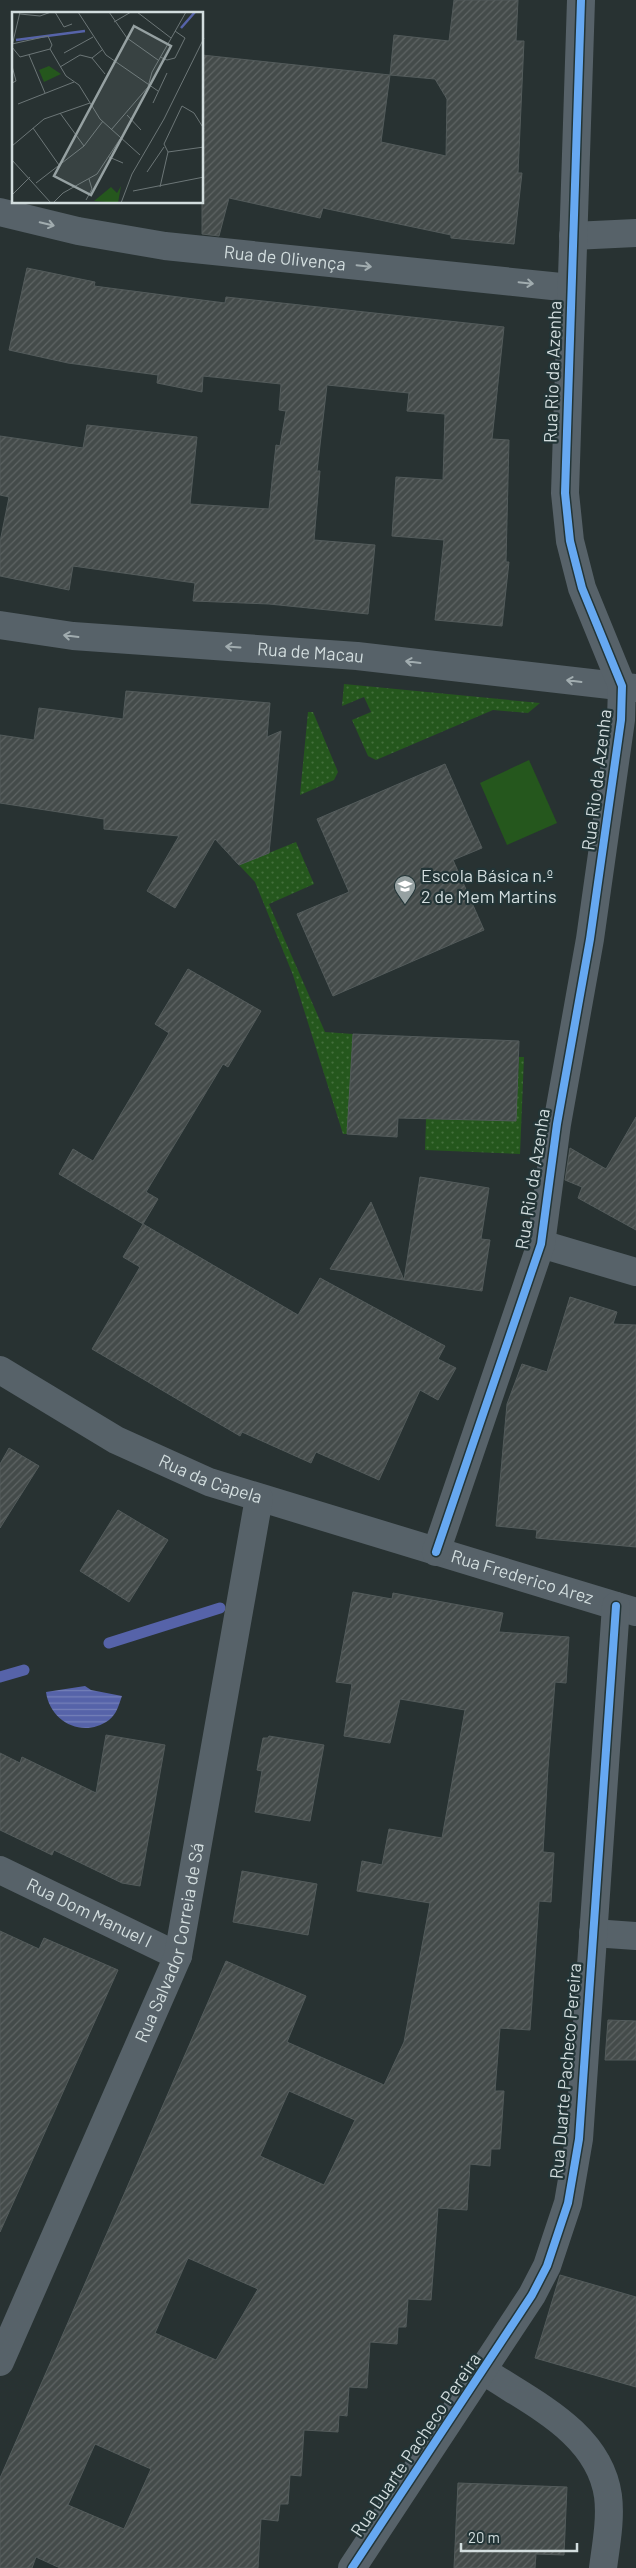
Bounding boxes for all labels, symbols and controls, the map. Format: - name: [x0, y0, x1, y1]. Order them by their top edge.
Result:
- inset map: [12, 12, 204, 204]
- one-way arrow: [39, 220, 55, 229]
- street label: Rua de Olivença: [223, 240, 347, 275]
- one-way arrow: [356, 262, 372, 271]
- one-way arrow: [517, 278, 533, 288]
- street label: Rua Rio da Azenha: [539, 301, 565, 443]
- one-way arrow: [63, 631, 79, 641]
- street label: Rua de Macau: [257, 637, 365, 667]
- one-way arrow: [226, 643, 242, 652]
- one-way arrow: [405, 657, 421, 667]
- one-way arrow: [566, 676, 582, 686]
- street label: Rua Rio da Azenha: [576, 708, 616, 852]
- place label: Escola Básica n.º 2 de Mem Martins: [421, 864, 557, 907]
- school or university icon: Escola Básica n.º 2 de Mem Martins: [393, 874, 417, 905]
- street label: Rua Rio da Azenha: [510, 1107, 554, 1251]
- street label: Rua da Capela: [156, 1449, 265, 1508]
- street label: Rua Frederico Arez: [449, 1544, 597, 1608]
- street label: Rua Salvador Correia de Sá: [130, 1841, 208, 2046]
- street label: Rua Dom Manuel I: [23, 1873, 156, 1952]
- street label: Rua Duarte Pacheco Pereira: [545, 1962, 585, 2180]
- street label: Rua Duarte Pacheco Pereira: [345, 2348, 485, 2540]
- scale bar: [461, 2520, 577, 2552]
- text: 20 m: [468, 2528, 500, 2546]

